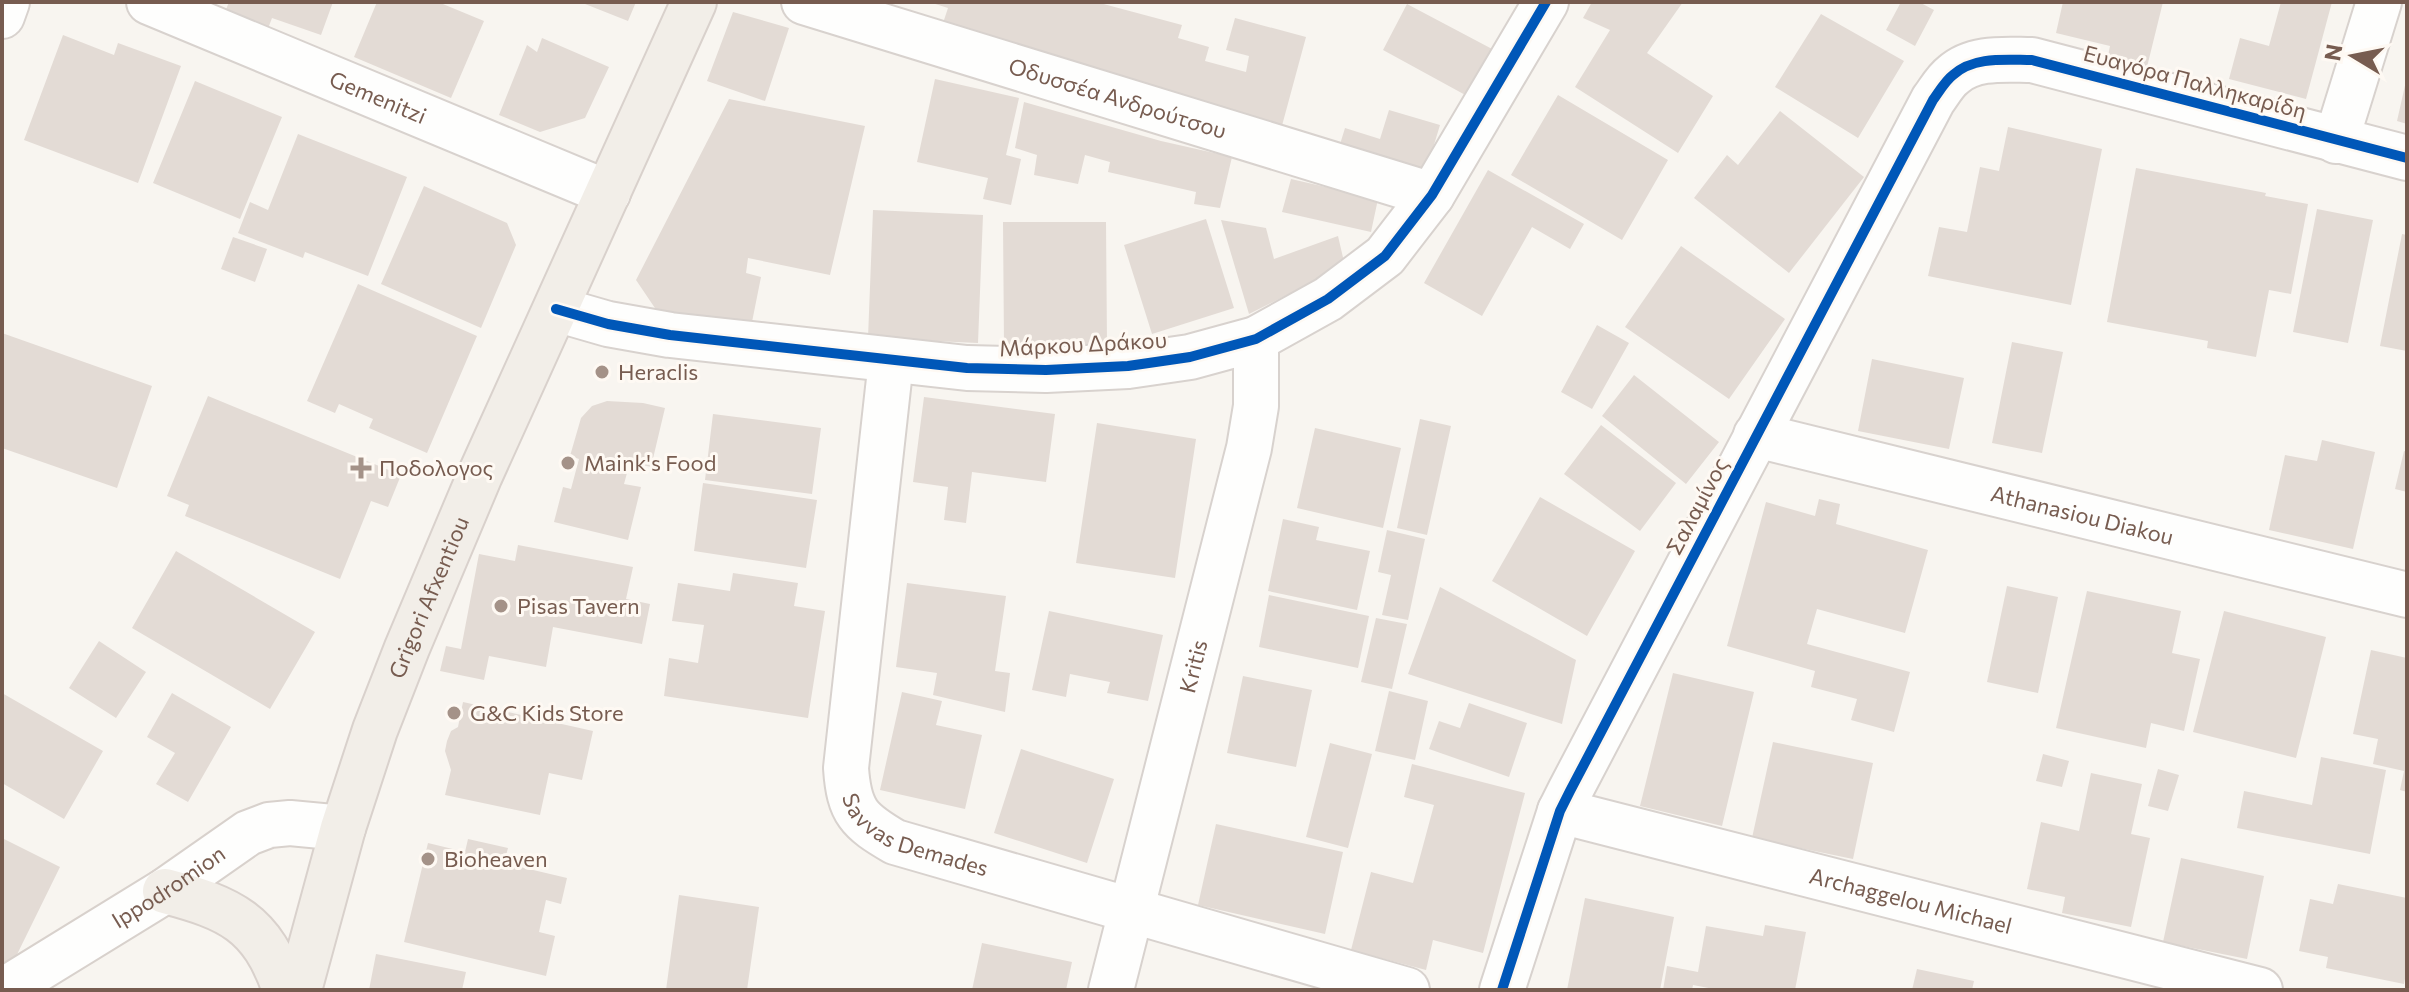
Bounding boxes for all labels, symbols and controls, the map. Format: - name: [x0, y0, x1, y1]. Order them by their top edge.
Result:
- north arrow: [2313, 16, 2393, 96]
- street label: Ευαγόρα Παλληκαρίδη: [2081, 39, 2310, 124]
- text: N: [2318, 42, 2348, 63]
- street label: Οδυσσέα Ανδρούτσου: [1006, 52, 1230, 144]
- street label: Gemenitzi: [326, 65, 431, 129]
- street label: Μάρκου Δράκου: [998, 326, 1167, 361]
- place label: Heraclis: [618, 358, 698, 385]
- marker: Heraclis: [593, 363, 611, 381]
- place label: Maink's Food: [584, 449, 716, 476]
- street label: Σαλαμίνος: [1660, 453, 1733, 559]
- place label: Ποδολογος: [379, 454, 494, 481]
- marker: Maink's Food: [559, 454, 577, 472]
- marker: Ποδολογος: [350, 457, 372, 479]
- street label: Athanasiou Diakou: [1988, 479, 2177, 550]
- street label: Grigori Afxentiou: [382, 512, 474, 682]
- place label: Pisas Tavern: [517, 592, 640, 619]
- marker: Pisas Tavern: [492, 597, 510, 615]
- street label: Kritis: [1173, 637, 1213, 696]
- place label: G&C Kids Store: [470, 699, 624, 726]
- marker: G&C Kids Store: [445, 704, 463, 722]
- street label: Savvas Demades: [837, 789, 992, 881]
- street label: Ippodromion: [106, 839, 230, 934]
- place label: Bioheaven: [444, 845, 548, 872]
- marker: Bioheaven: [419, 850, 437, 868]
- street label: Archaggelou Michael: [1807, 861, 2015, 939]

